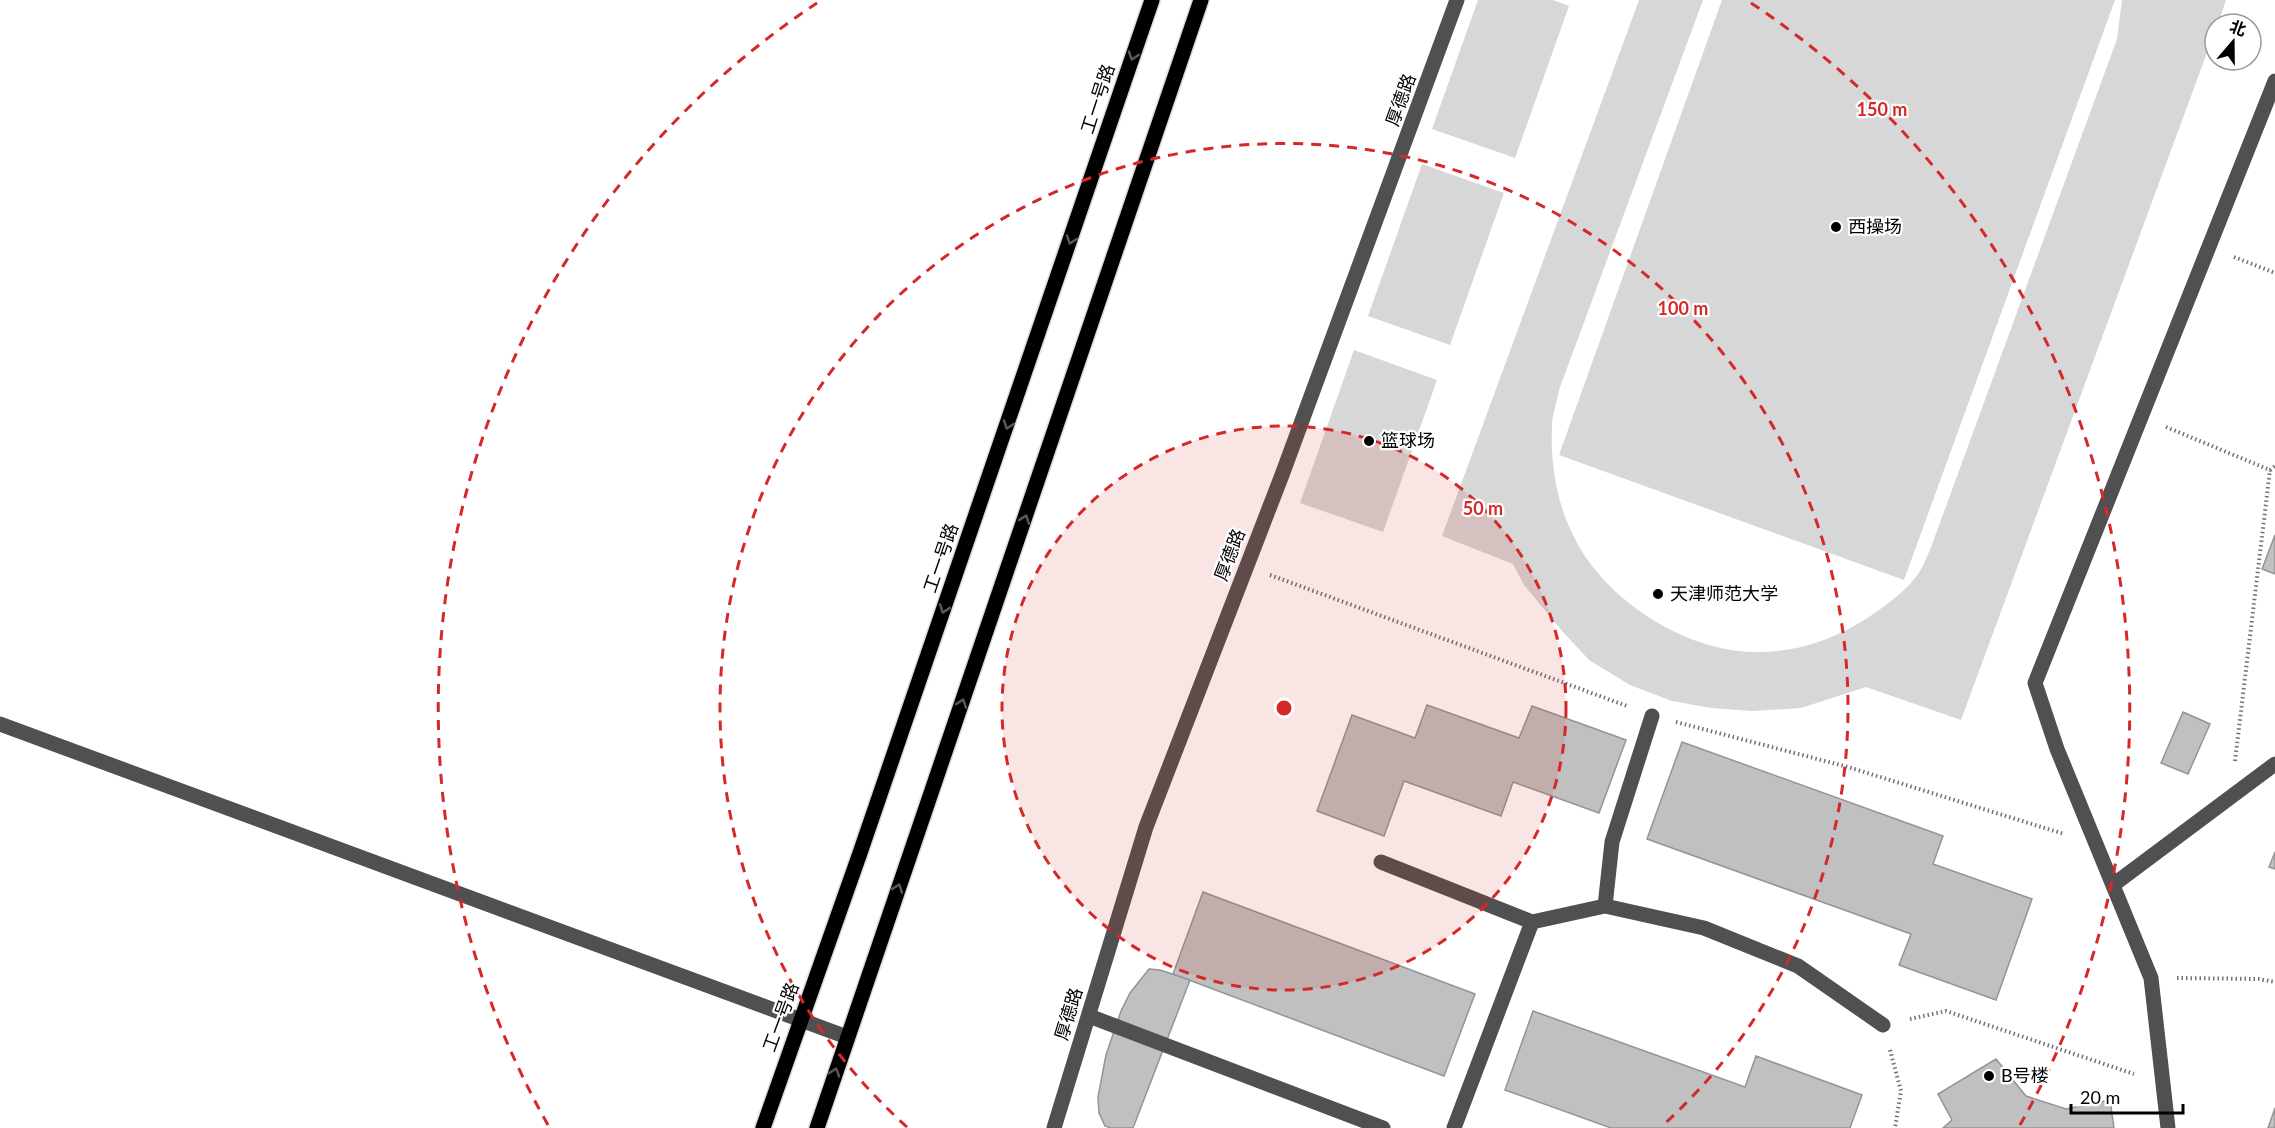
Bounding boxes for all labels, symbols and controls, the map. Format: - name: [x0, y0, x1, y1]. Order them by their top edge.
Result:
- north arrow: [2203, 12, 2263, 72]
- text: 北: [2228, 16, 2249, 39]
- one-way arrow: [1128, 50, 1141, 61]
- street label: 工一号路: [1075, 61, 1119, 136]
- street label: 厚德路: [1380, 71, 1420, 129]
- text: 150 m: [1857, 98, 1907, 120]
- place label: 西操场: [1848, 215, 1902, 237]
- marker: 西操场: [1829, 220, 1843, 234]
- one-way arrow: [1066, 234, 1078, 245]
- text: 100 m: [1658, 297, 1708, 319]
- one-way arrow: [1002, 419, 1015, 430]
- place label: 篮球场: [1381, 429, 1435, 451]
- marker: 篮球场: [1362, 434, 1376, 448]
- text: 50 m: [1463, 497, 1503, 519]
- one-way arrow: [1017, 514, 1030, 525]
- street label: 工一号路: [918, 520, 962, 595]
- street label: 厚德路: [1209, 525, 1249, 584]
- place label: 天津师范大学: [1670, 582, 1778, 604]
- marker: 天津师范大学: [1651, 587, 1665, 601]
- one-way arrow: [939, 603, 951, 614]
- one-way arrow: [954, 698, 967, 709]
- centre of rings: [1274, 698, 1294, 718]
- one-way arrow: [891, 883, 904, 894]
- street label: 工一号路: [757, 979, 803, 1054]
- street label: 厚德路: [1050, 985, 1086, 1043]
- place label: B号楼: [2001, 1064, 2049, 1086]
- one-way arrow: [828, 1067, 841, 1078]
- marker: B号楼: [1982, 1069, 1996, 1083]
- scale bar: [2071, 1077, 2184, 1115]
- text: 20 m: [2080, 1086, 2120, 1108]

